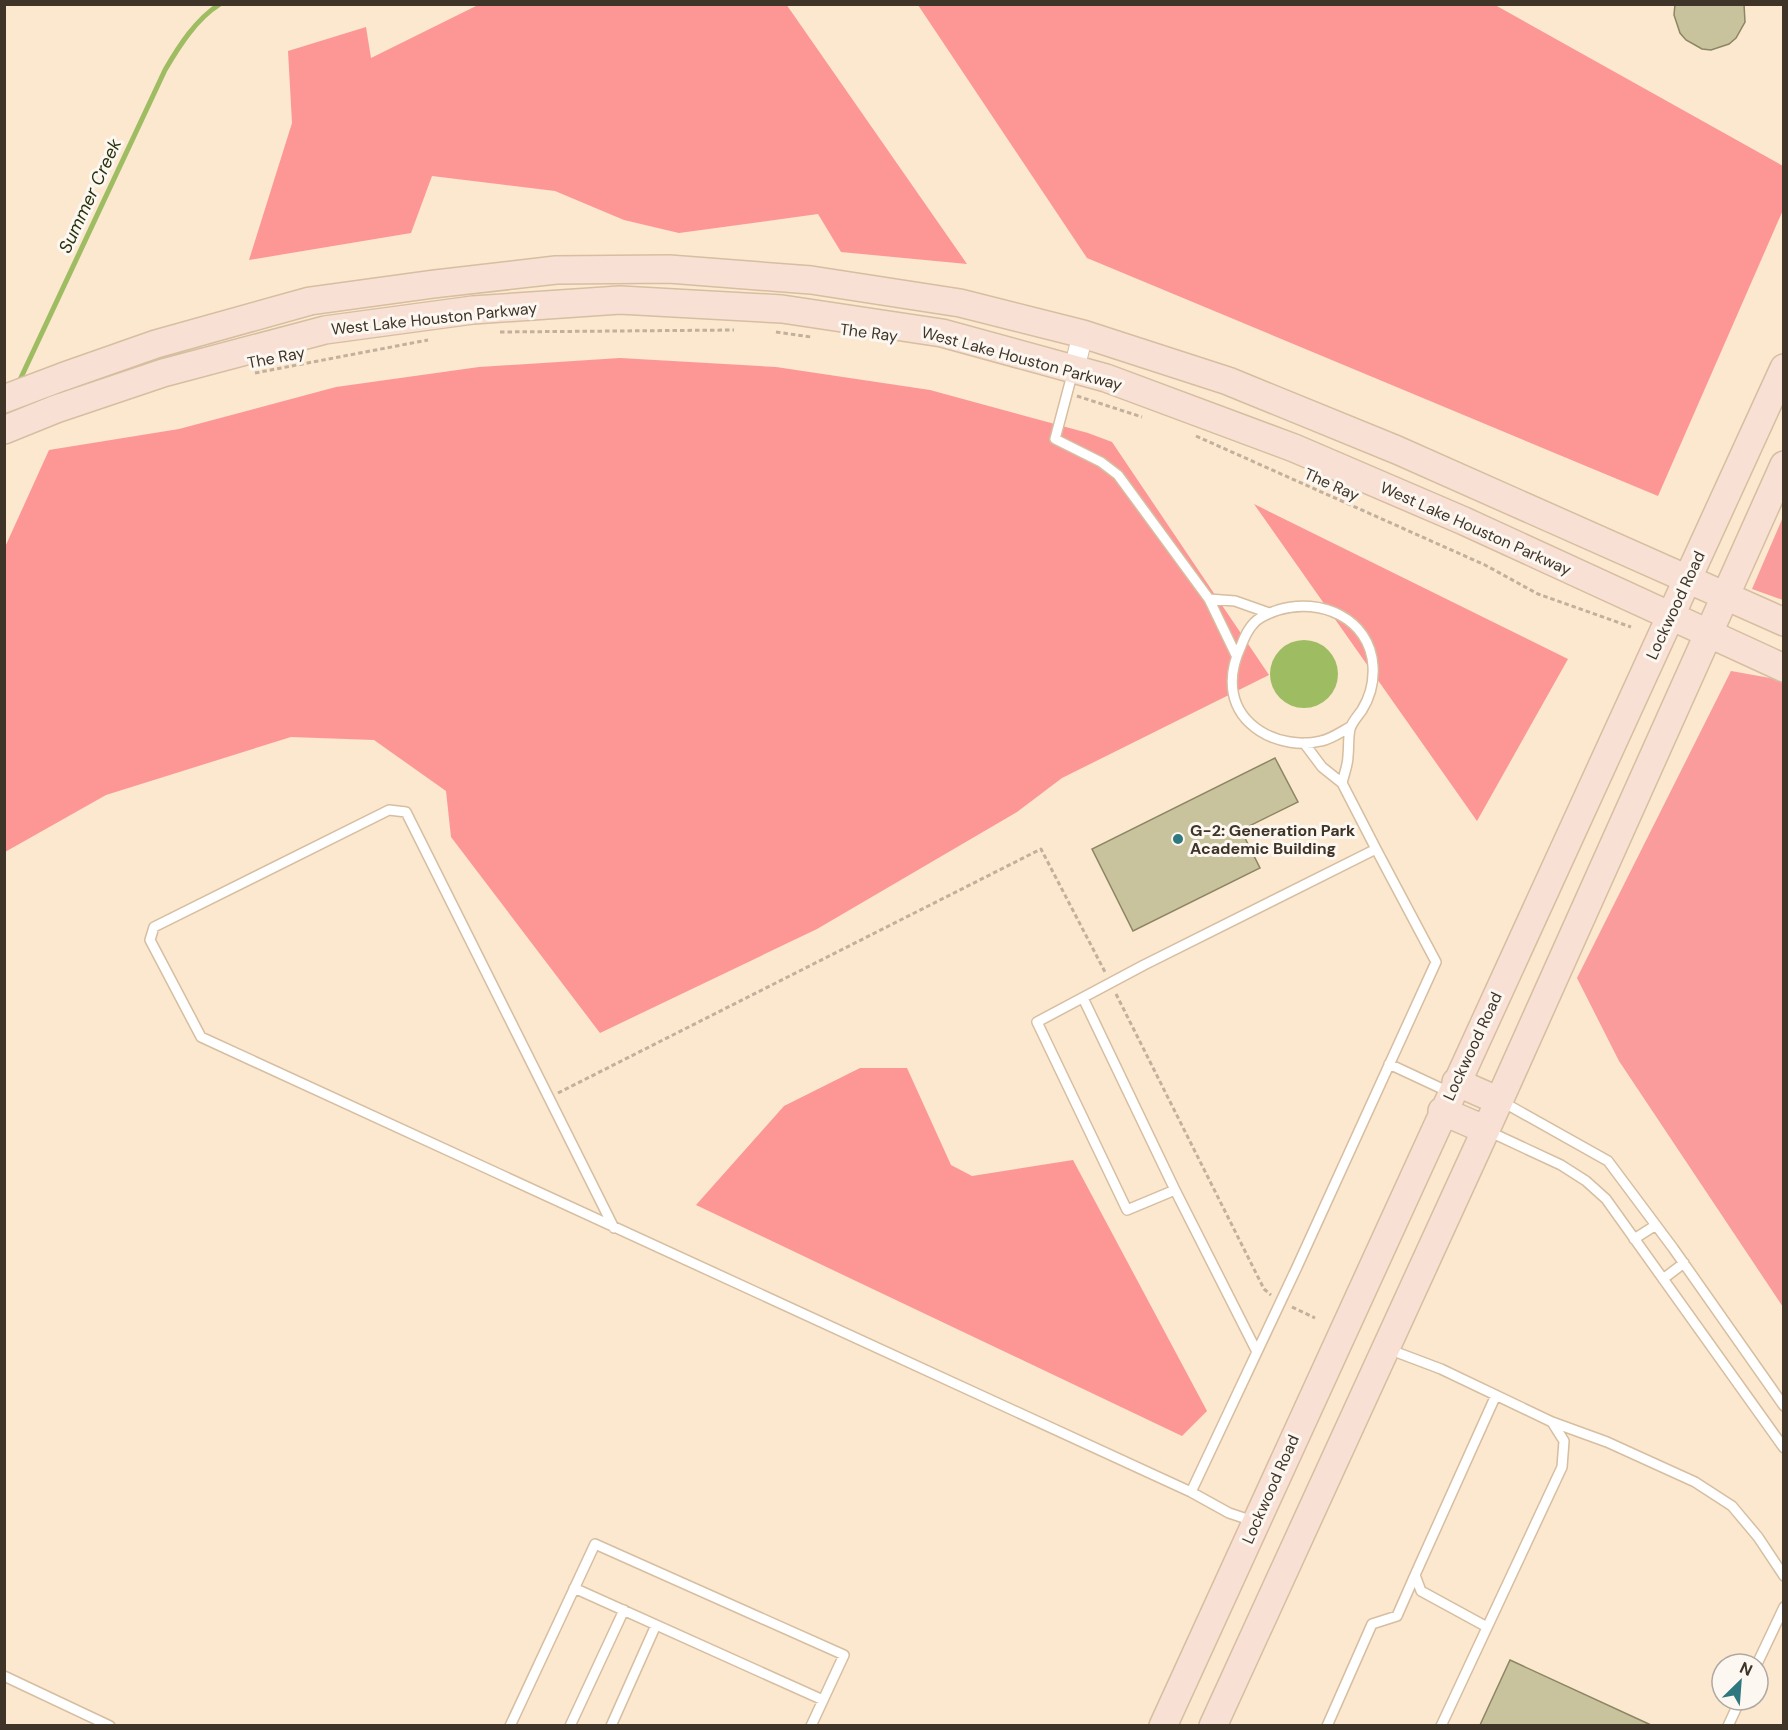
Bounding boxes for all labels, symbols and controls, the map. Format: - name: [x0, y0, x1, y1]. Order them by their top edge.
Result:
- water label: Summer Creek: [53, 134, 127, 257]
- street label: West Lake Houston Parkway: [330, 297, 538, 340]
- street label: The Ray: [839, 319, 899, 346]
- street label: West Lake Houston Parkway: [919, 322, 1125, 395]
- street label: The Ray: [246, 342, 307, 373]
- street label: The Ray: [1301, 463, 1363, 506]
- street label: West Lake Houston Parkway: [1377, 477, 1575, 580]
- street label: Lockwood Road: [1641, 548, 1710, 663]
- place label: G-2: Generation Park Academic Building: [1190, 820, 1356, 859]
- marker: G-2: Generation Park Academic Building: [1171, 832, 1185, 846]
- street label: Lockwood Road: [1438, 989, 1507, 1104]
- street label: Lockwood Road: [1237, 1431, 1304, 1547]
- north arrow: [1710, 1652, 1770, 1712]
- text: N: [1736, 1657, 1756, 1681]

